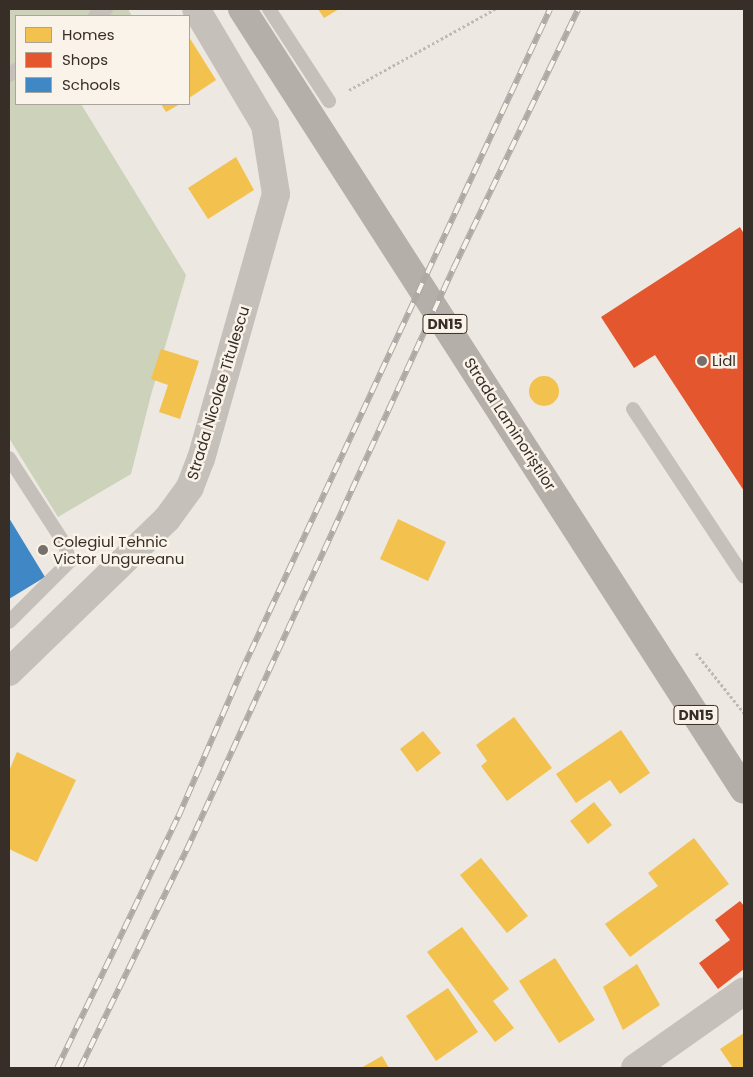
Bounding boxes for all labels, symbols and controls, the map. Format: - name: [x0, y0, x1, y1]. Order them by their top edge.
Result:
- legend: [15, 15, 190, 105]
- text: Homes: [62, 24, 115, 45]
- text: Shops: [62, 49, 108, 70]
- text: Schools: [62, 74, 120, 95]
- street label: Strada Nicolae Titulescu: [183, 304, 253, 482]
- road number: DN15: [421, 312, 469, 336]
- place label: Lidl: [712, 352, 736, 370]
- street label: Strada Laminoriștilor: [460, 354, 560, 494]
- marker: Lidl: [696, 355, 708, 367]
- place label: Colegiul Tehnic Victor Ungureanu: [53, 532, 184, 567]
- marker: Colegiul Tehnic Victor Ungureanu: [37, 544, 49, 556]
- road number: DN15: [672, 704, 720, 726]

